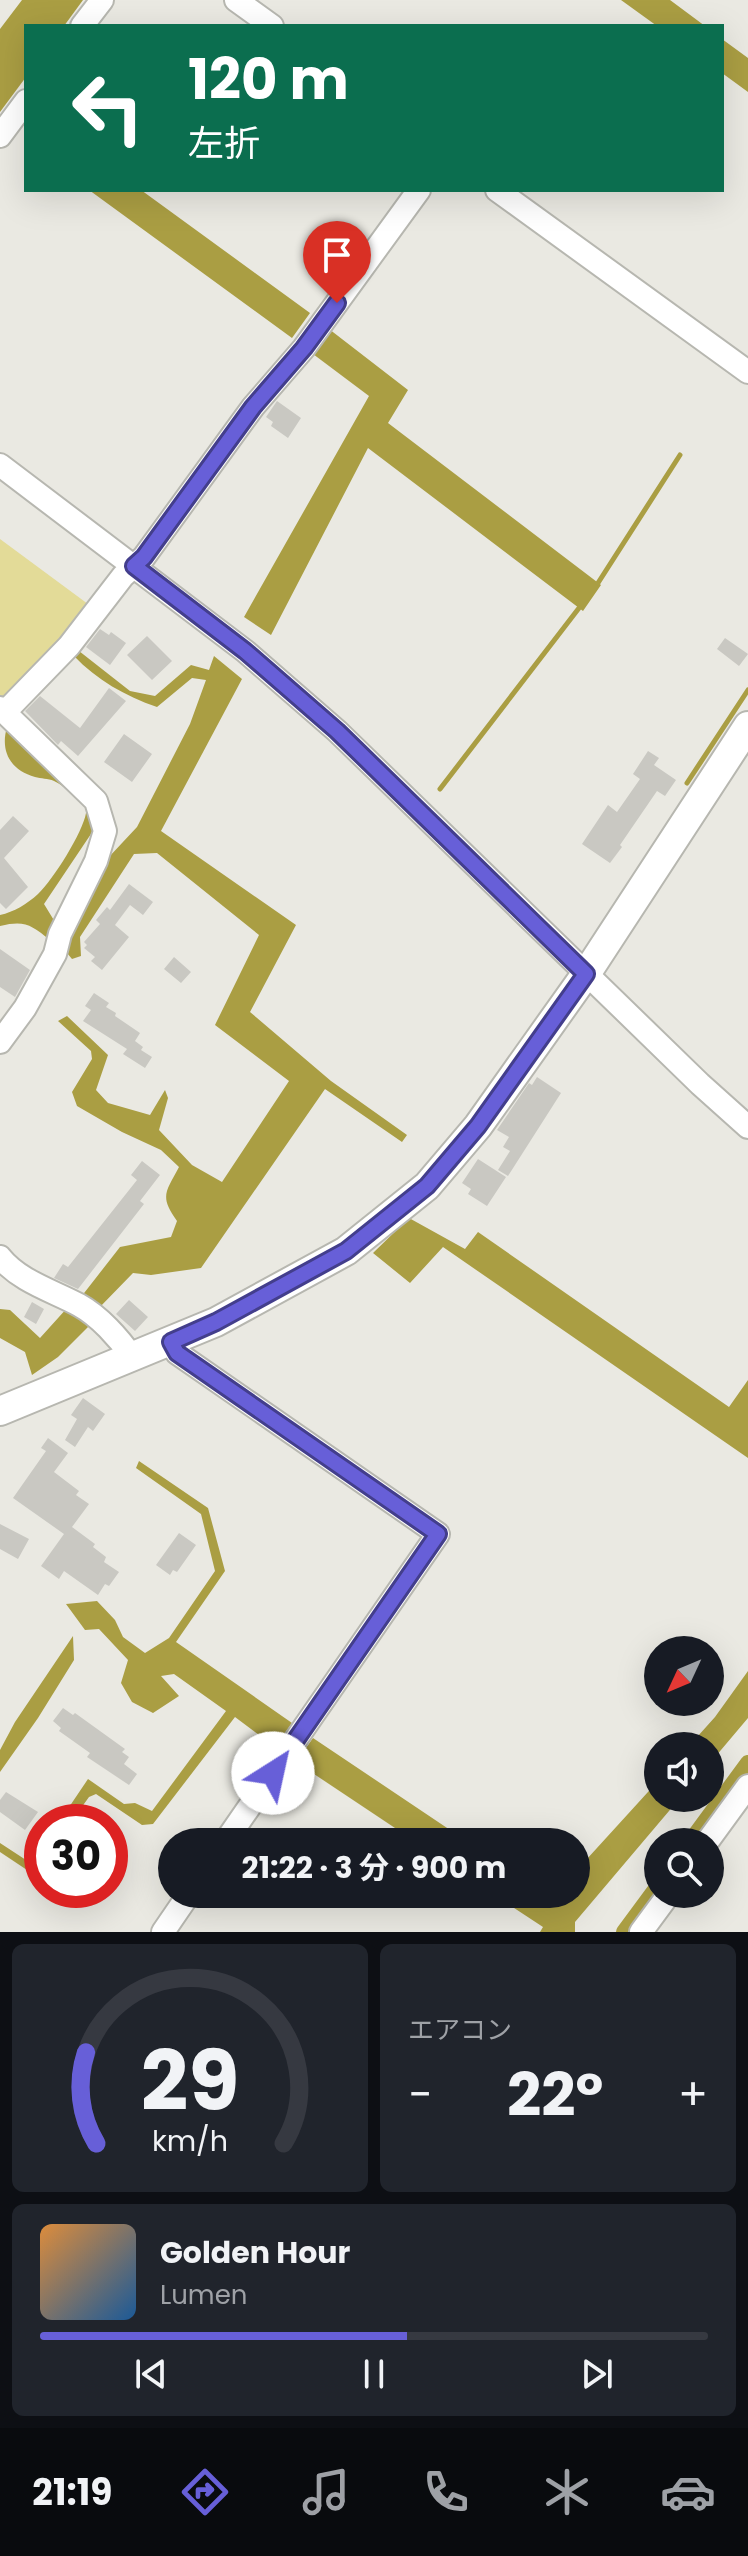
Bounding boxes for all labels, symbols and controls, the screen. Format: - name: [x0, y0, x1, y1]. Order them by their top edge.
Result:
- text: 120 m: [188, 40, 349, 119]
- icon: left: [56, 56, 160, 160]
- text: 左折: [188, 118, 260, 169]
- pin: [303, 221, 371, 303]
- icon: arrive: [315, 233, 359, 277]
- north arrow: [644, 1636, 724, 1716]
- map controls: [644, 1636, 724, 1908]
- position arrow: [231, 1731, 315, 1815]
- button: sound: [644, 1732, 724, 1812]
- speed limit sign: 30: [24, 1804, 128, 1908]
- button: search: [644, 1828, 724, 1908]
- text: 21:22 · 3 分 · 900 m: [242, 1846, 506, 1889]
- text: エアコン: [408, 2012, 512, 2048]
- text: 29: [141, 2023, 239, 2139]
- text: 22°: [507, 2053, 603, 2137]
- text: −: [408, 2064, 432, 2125]
- text: +: [678, 2064, 708, 2125]
- text: km/h: [152, 2121, 228, 2161]
- text: Golden Hour: [160, 2231, 350, 2274]
- text: Lumen: [160, 2277, 247, 2313]
- icon: previous: [129, 2352, 173, 2396]
- icon: pause: [352, 2352, 396, 2396]
- icon: next: [575, 2352, 619, 2396]
- icon: directions: [177, 2464, 233, 2520]
- icon: music: [298, 2464, 354, 2520]
- icon: phone: [418, 2464, 474, 2520]
- icon: climate: [539, 2464, 595, 2520]
- icon: car: [660, 2464, 716, 2520]
- text: 21:19: [32, 2467, 112, 2518]

